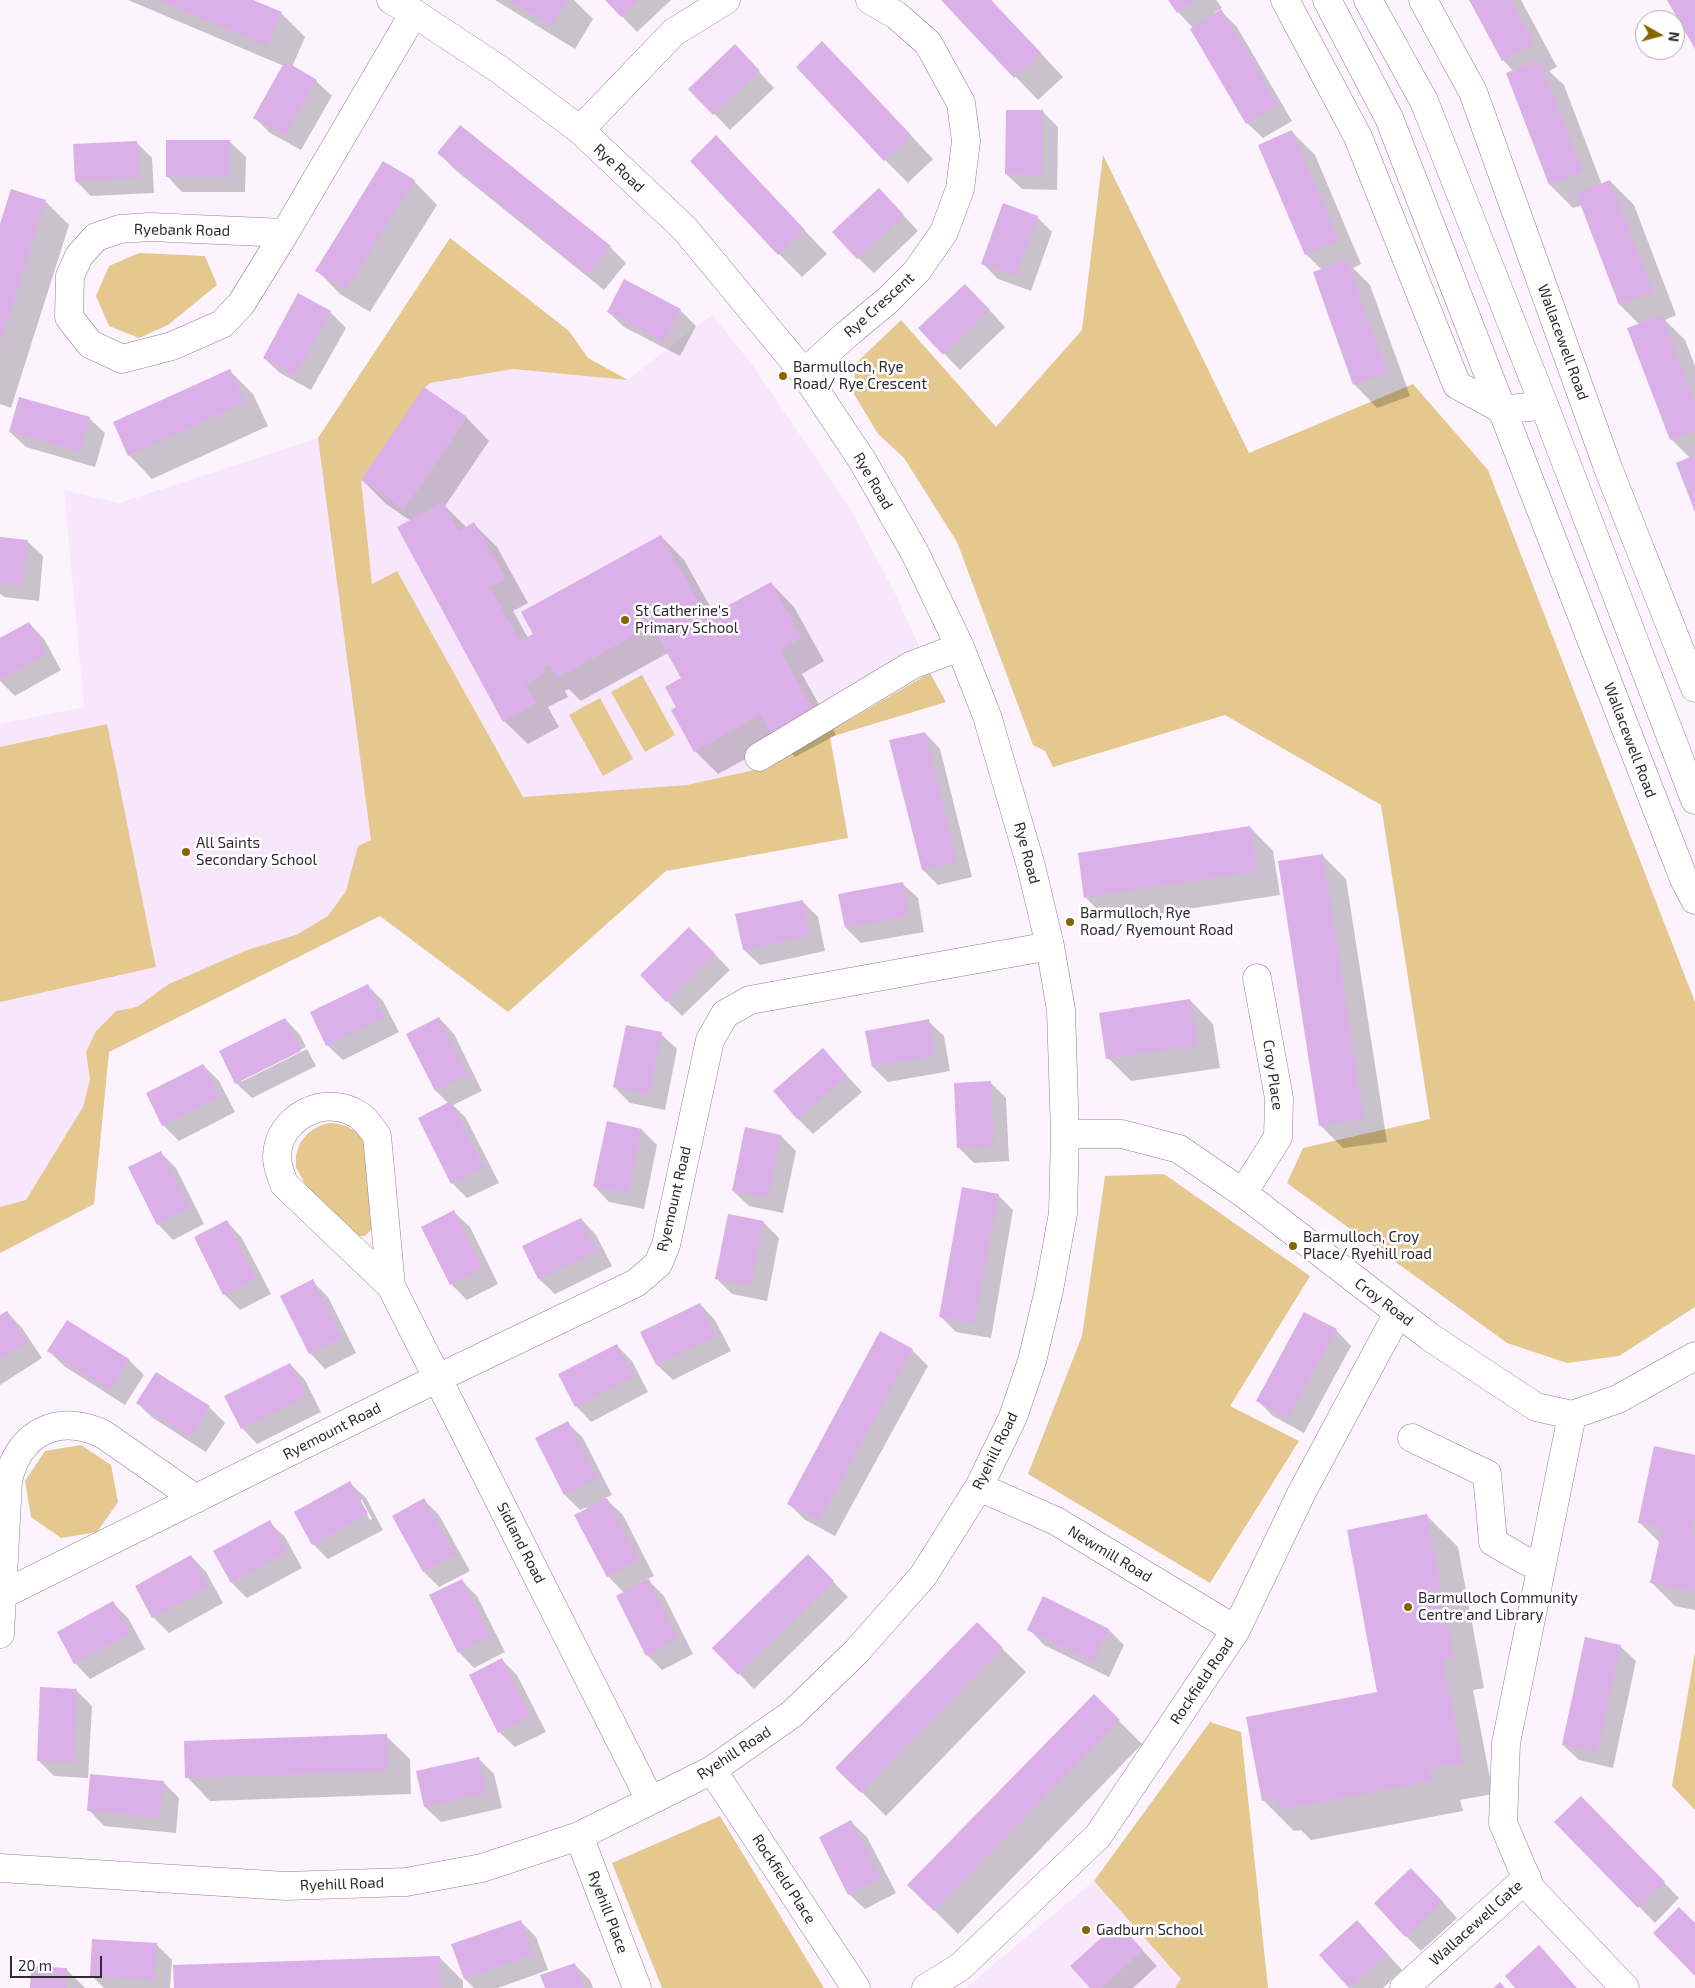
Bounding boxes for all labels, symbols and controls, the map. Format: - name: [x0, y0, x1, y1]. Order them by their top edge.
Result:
- north arrow: [1635, 10, 1685, 60]
- text: N: [1665, 31, 1683, 43]
- street label: Rye Road: [590, 140, 648, 196]
- street label: Ryebank Road: [134, 220, 230, 240]
- street label: Rye Crescent: [840, 269, 918, 341]
- street label: Wallacewell Road: [1534, 282, 1592, 402]
- place label: Barmulloch, Rye Road/ Rye Crescent: [793, 358, 927, 393]
- marker: Barmulloch, Rye Road/ Rye Crescent: [777, 370, 789, 382]
- street label: Rye Road: [849, 449, 897, 513]
- place label: St Catherine's Primary School: [635, 602, 738, 637]
- marker: St Catherine's Primary School: [619, 614, 631, 626]
- street label: Wallacewell Road: [1600, 680, 1660, 800]
- street label: Rye Road: [1010, 820, 1044, 886]
- place label: All Saints Secondary School: [196, 834, 317, 869]
- marker: All Saints Secondary School: [180, 846, 192, 858]
- place label: Barmulloch, Rye Road/ Ryemount Road: [1080, 904, 1233, 939]
- marker: Barmulloch, Rye Road/ Ryemount Road: [1064, 916, 1076, 928]
- street label: Croy Place: [1259, 1039, 1287, 1111]
- street label: Ryemount Road: [653, 1145, 695, 1253]
- place label: Barmulloch, Croy Place/ Ryehill road: [1303, 1228, 1432, 1263]
- marker: Barmulloch, Croy Place/ Ryehill road: [1287, 1240, 1299, 1252]
- street label: Croy Road: [1351, 1274, 1417, 1330]
- street label: Ryemount Road: [280, 1399, 384, 1463]
- street label: Ryehill Road: [968, 1409, 1022, 1493]
- street label: Sidland Road: [493, 1499, 549, 1587]
- street label: Newmill Road: [1065, 1522, 1155, 1586]
- place label: Barmulloch Community Centre and Library: [1418, 1589, 1578, 1624]
- marker: Barmulloch Community Centre and Library: [1402, 1601, 1414, 1613]
- street label: Rockfield Road: [1166, 1634, 1238, 1728]
- street label: Ryehill Road: [694, 1722, 774, 1784]
- street label: Rockfield Place: [748, 1831, 820, 1927]
- street label: Ryehill Place: [584, 1868, 632, 1956]
- street label: Ryehill Road: [300, 1874, 384, 1894]
- street label: Wallacewell Gate: [1426, 1877, 1526, 1969]
- place label: Gadburn School: [1096, 1921, 1203, 1939]
- marker: Gadburn School: [1080, 1924, 1092, 1936]
- scale bar: [12, 1946, 105, 1978]
- text: 20 m: [18, 1956, 52, 1974]

